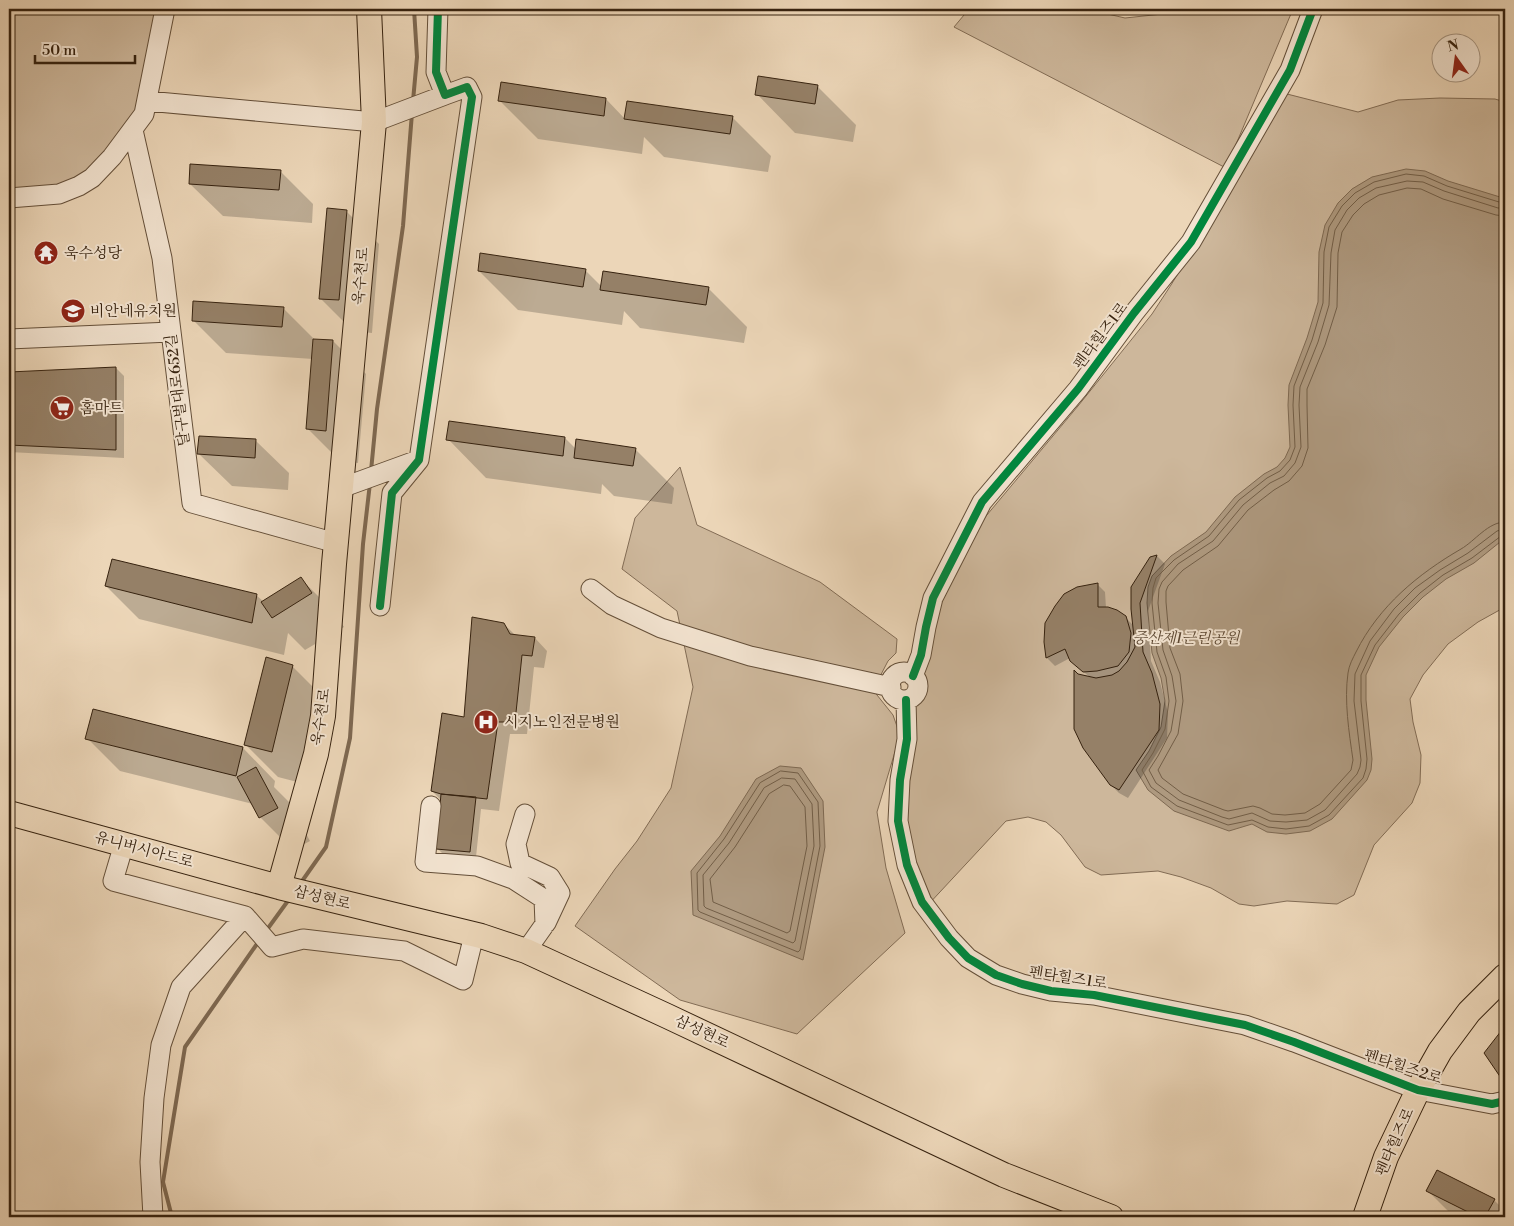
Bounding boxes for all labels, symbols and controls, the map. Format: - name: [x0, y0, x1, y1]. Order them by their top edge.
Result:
- scale bar: [35, 32, 135, 64]
- north arrow: [1432, 32, 1482, 82]
- text: N: [1446, 36, 1461, 56]
- text: 50 m: [42, 41, 76, 60]
- temple icon: 욱수성당: [33, 240, 59, 266]
- place label: 욱수성당: [64, 244, 122, 263]
- street label: 욱수천로: [349, 246, 373, 306]
- school or university icon: 비안네유치원: [60, 298, 86, 324]
- street label: 펜타힐즈1로: [1070, 298, 1133, 373]
- place label: 비안네유치원: [90, 302, 177, 321]
- street label: 달구벌대로652길: [162, 333, 194, 447]
- supermarket icon: 홈마트: [49, 395, 75, 421]
- place label: 홈마트: [80, 399, 124, 418]
- park label: 중산제1근린공원: [1133, 629, 1241, 648]
- street label: 욱수천로: [308, 686, 335, 747]
- hospital icon: 시지노인전문병원: [473, 709, 499, 735]
- place label: 시지노인전문병원: [504, 713, 620, 732]
- street label: 유니버시아드로: [93, 828, 196, 872]
- street label: 삼성현로: [292, 882, 353, 914]
- street label: 펜타힐즈1로: [1028, 962, 1109, 994]
- street label: 삼성현로: [672, 1011, 733, 1053]
- street label: 펜타힐즈2로: [1362, 1045, 1445, 1089]
- street label: 펜타힐즈로: [1372, 1105, 1419, 1179]

